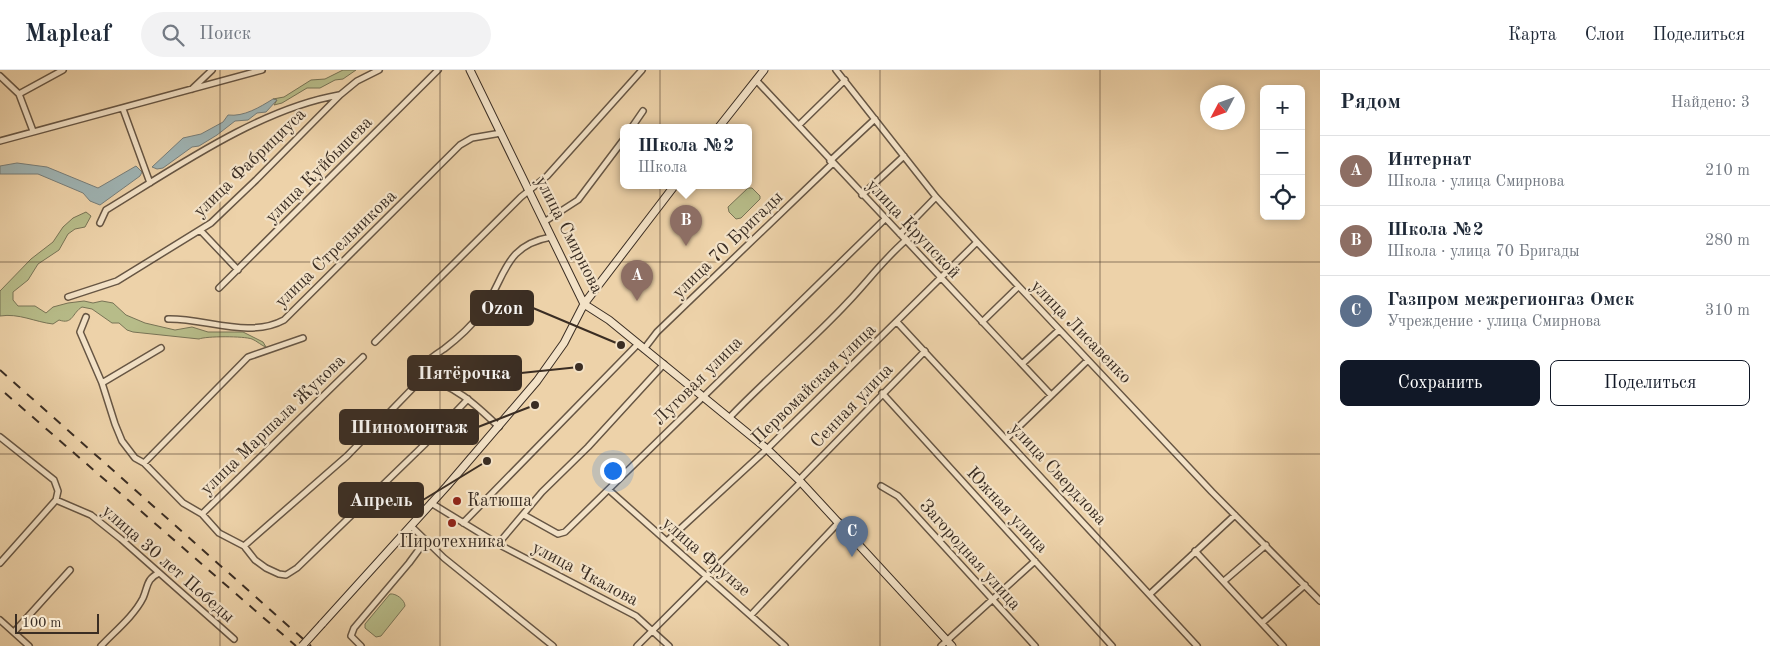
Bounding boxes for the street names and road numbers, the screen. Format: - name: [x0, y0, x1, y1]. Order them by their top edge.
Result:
- street label: улица Фабрициуса: [191, 105, 310, 221]
- street label: улица Куйбышева: [262, 113, 376, 227]
- street label: улица Смирнова: [532, 174, 606, 297]
- street label: улица Крупской: [863, 176, 963, 282]
- street label: улица Стрельникова: [272, 187, 400, 311]
- street label: улица 70 Бригады: [669, 188, 787, 302]
- street label: улица Лисавенко: [1027, 277, 1135, 387]
- street label: Первомайская улица: [749, 320, 879, 448]
- street label: Луговая улица: [650, 333, 746, 429]
- street label: улица Маршала Жукова: [197, 351, 349, 499]
- street label: Сенная улица: [808, 360, 897, 452]
- street label: улица Свердлова: [1006, 419, 1110, 529]
- street label: Южная улица: [963, 464, 1051, 556]
- street label: Загородная улица: [916, 496, 1024, 614]
- street label: улица 30 лет Победы: [98, 502, 238, 626]
- street label: улица Фрунзе: [658, 514, 754, 600]
- street label: улица Чкалова: [529, 538, 641, 610]

